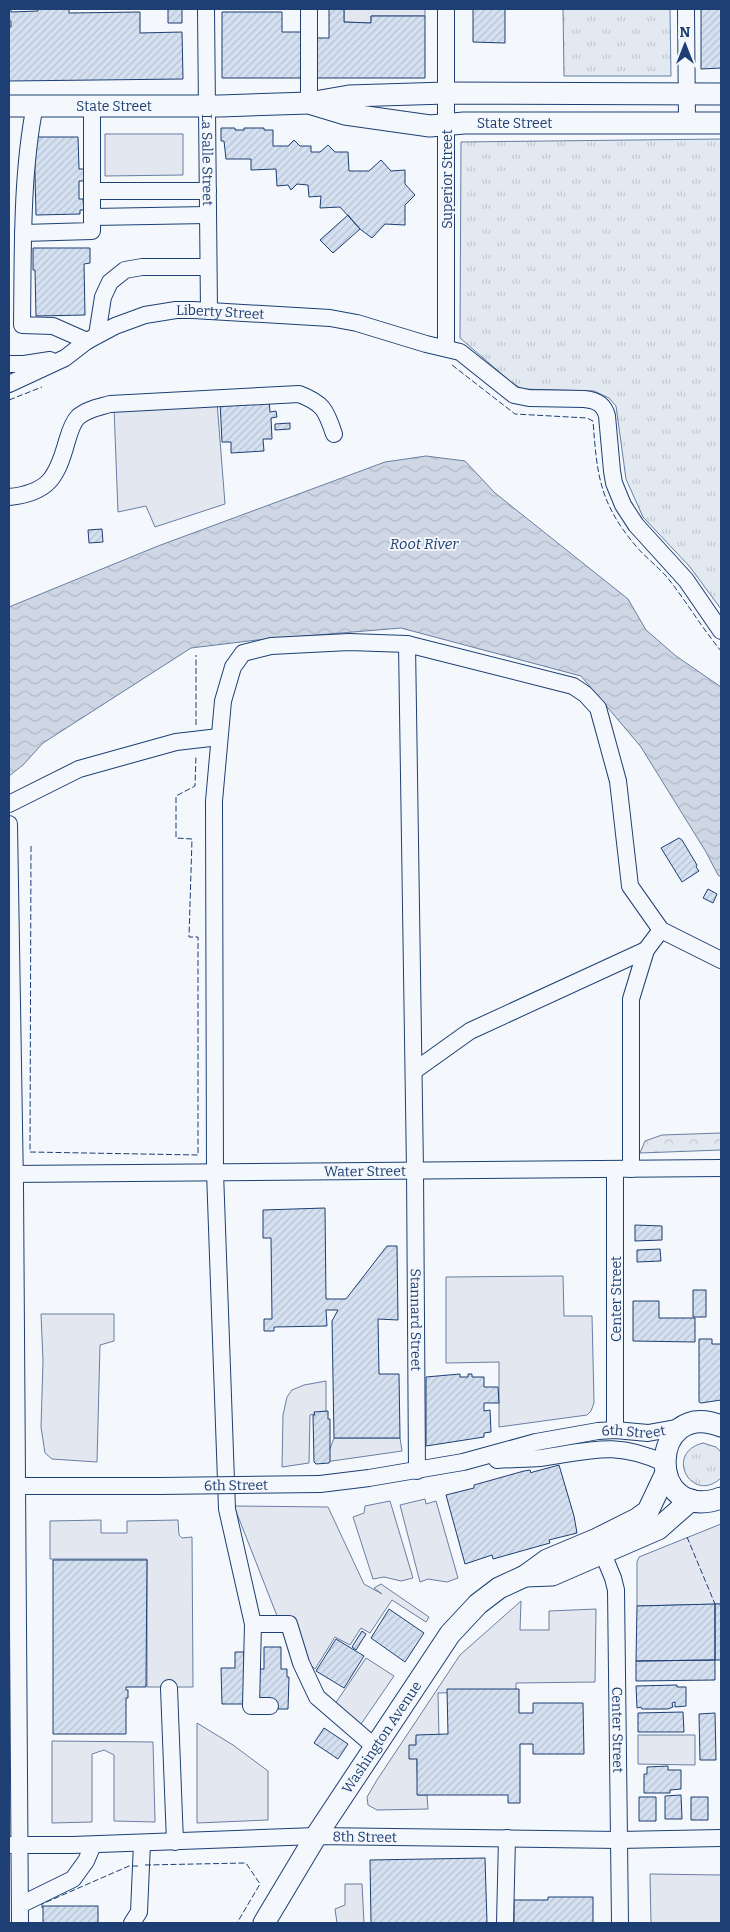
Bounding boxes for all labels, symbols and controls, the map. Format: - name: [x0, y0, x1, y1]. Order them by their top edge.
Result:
- north arrow: [660, 20, 710, 70]
- text: N: [680, 24, 691, 41]
- street label: State Street: [76, 98, 152, 115]
- street label: La Salle Street: [198, 114, 216, 206]
- street label: State Street: [477, 115, 552, 132]
- street label: Superior Street: [439, 129, 456, 229]
- street label: Liberty Street: [176, 302, 265, 323]
- water label: Root River: [390, 535, 459, 553]
- street label: Water Street: [324, 1163, 406, 1180]
- street label: Center Street: [608, 1256, 625, 1342]
- street label: Stannard Street: [407, 1268, 424, 1371]
- street label: 6th Street: [601, 1422, 667, 1442]
- street label: 6th Street: [204, 1477, 268, 1494]
- street label: Washington Avenue: [339, 1678, 425, 1797]
- street label: Center Street: [608, 1687, 626, 1773]
- street label: 8th Street: [333, 1828, 397, 1846]

